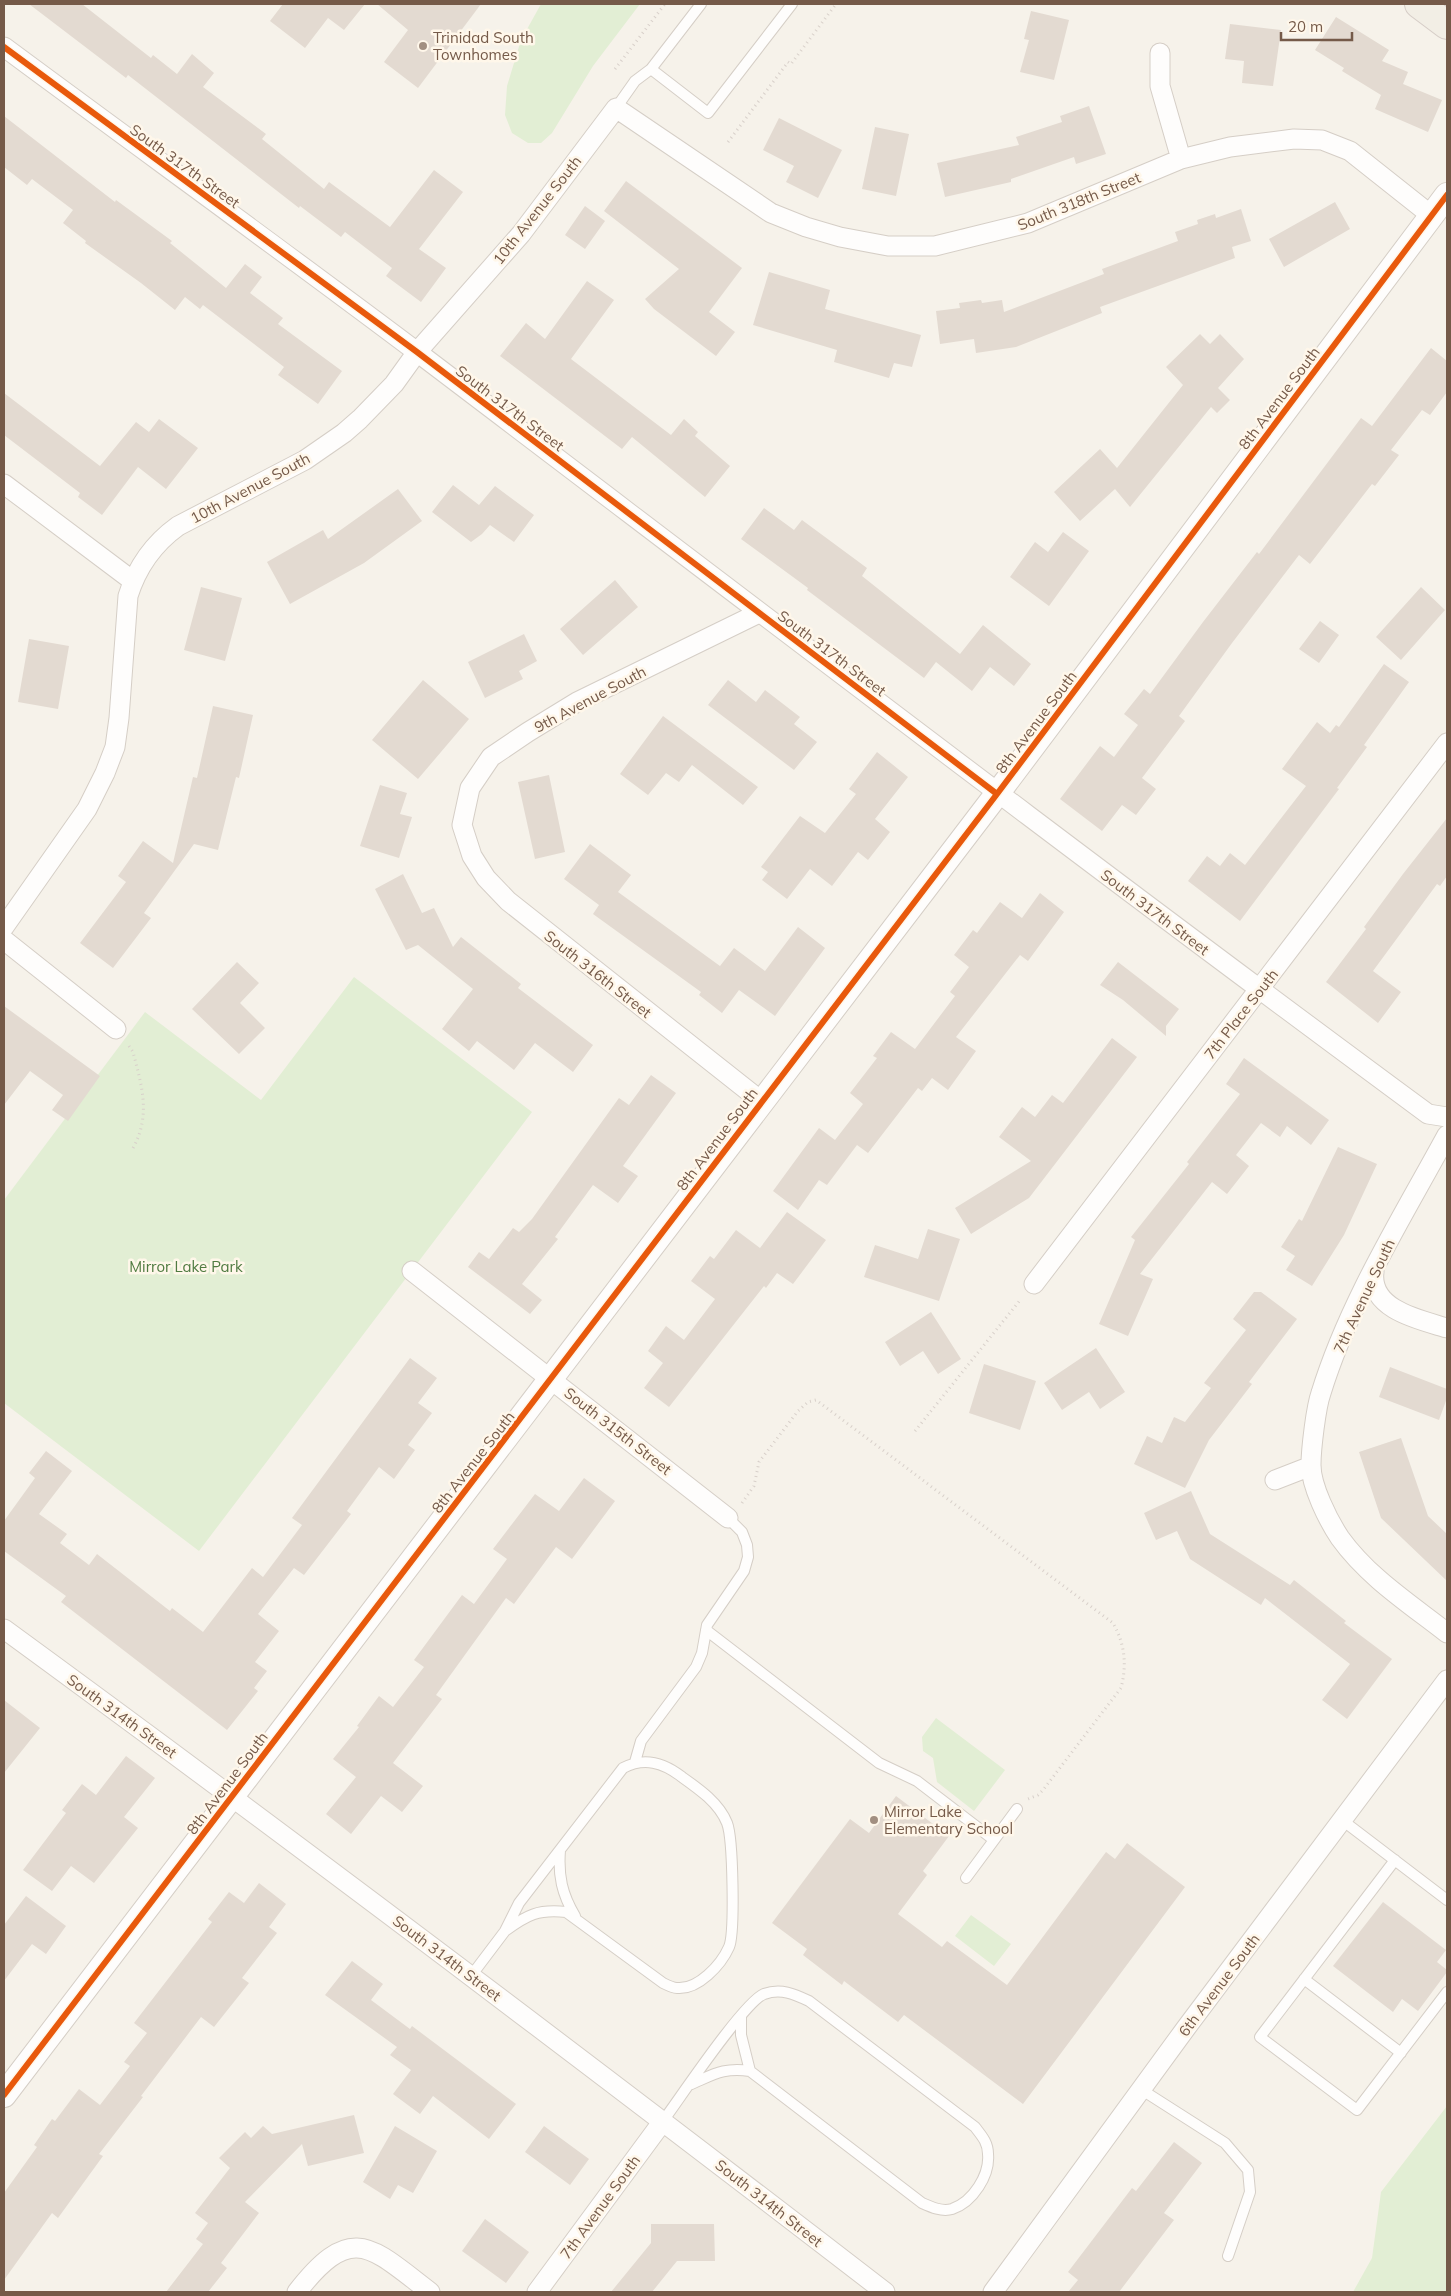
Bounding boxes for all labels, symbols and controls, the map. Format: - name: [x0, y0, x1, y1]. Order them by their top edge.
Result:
- scale bar: [1281, 10, 1352, 42]
- text: 20 m: [1288, 17, 1323, 36]
- place label: Trinidad South Townhomes: [433, 28, 534, 64]
- marker: Trinidad South Townhomes: [417, 40, 429, 52]
- street label: South 317th Street: [126, 120, 244, 212]
- street label: 10th Avenue South: [489, 152, 585, 268]
- street label: South 318th Street: [1015, 168, 1143, 234]
- street label: 8th Avenue South: [1234, 343, 1324, 453]
- street label: South 317th Street: [452, 361, 568, 455]
- street label: 10th Avenue South: [187, 448, 313, 528]
- street label: South 317th Street: [774, 606, 890, 700]
- street label: 9th Avenue South: [531, 662, 649, 736]
- street label: 8th Avenue South: [991, 667, 1081, 777]
- street label: South 317th Street: [1097, 865, 1213, 959]
- street label: South 316th Street: [541, 926, 655, 1022]
- street label: 7th Place South: [1200, 965, 1282, 1063]
- street label: 8th Avenue South: [672, 1084, 762, 1194]
- street label: 7th Avenue South: [1329, 1236, 1399, 1356]
- park label: Mirror Lake Park: [129, 1257, 243, 1276]
- street label: South 315th Street: [561, 1383, 675, 1479]
- street label: 8th Avenue South: [427, 1407, 519, 1517]
- street label: South 314th Street: [63, 1670, 181, 1762]
- street label: 8th Avenue South: [182, 1728, 272, 1838]
- place label: Mirror Lake Elementary School: [884, 1802, 1013, 1838]
- marker: Mirror Lake Elementary School: [868, 1814, 880, 1826]
- street label: South 314th Street: [389, 1911, 505, 2005]
- street label: 6th Avenue South: [1174, 1930, 1264, 2040]
- street label: 7th Avenue South: [556, 2151, 644, 2263]
- street label: South 314th Street: [712, 2155, 826, 2251]

